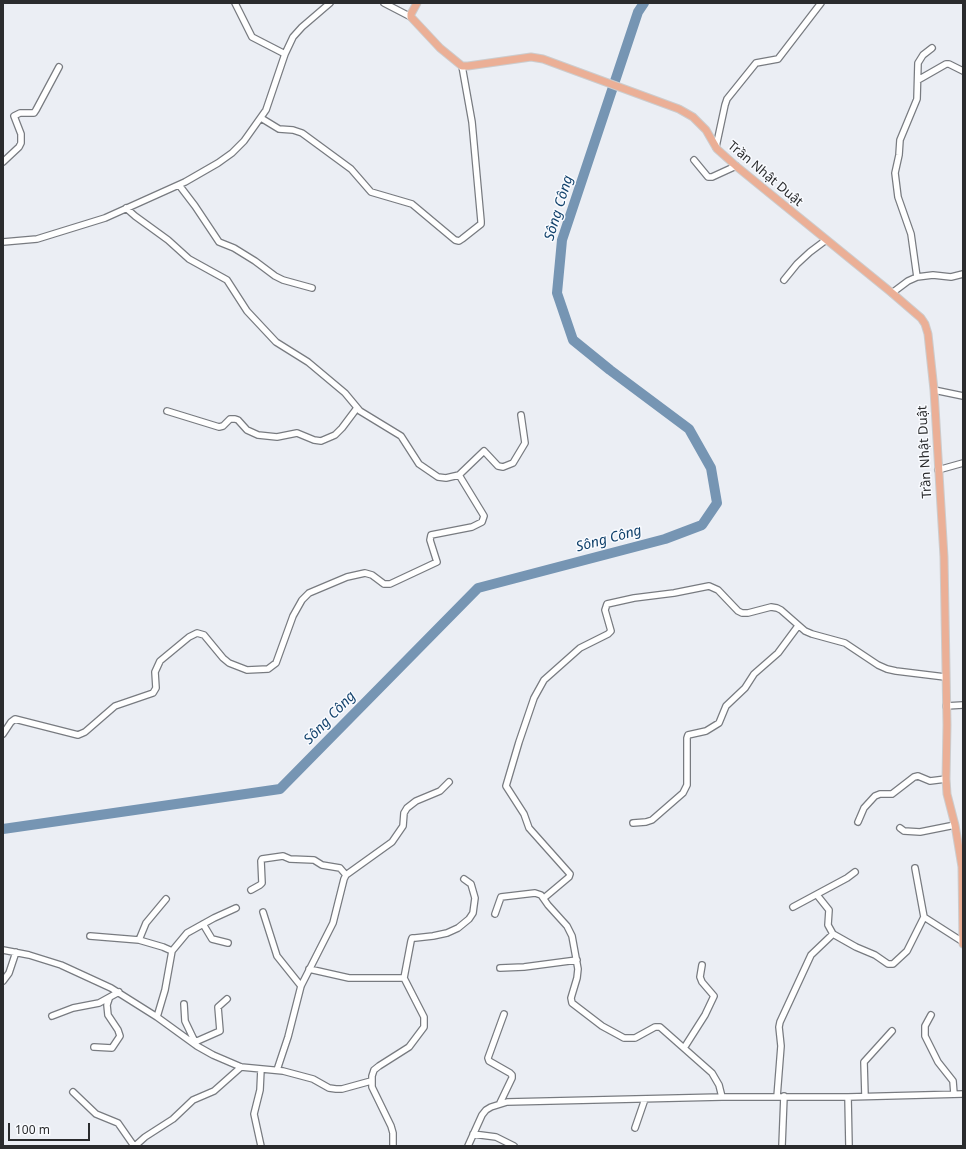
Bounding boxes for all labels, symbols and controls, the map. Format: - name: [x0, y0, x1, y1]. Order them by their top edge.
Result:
- street label: Trần Nhật Duật: [724, 138, 806, 210]
- water label: Sông Công: [541, 173, 577, 243]
- street label: Trần Nhật Duật: [915, 405, 935, 499]
- water label: Sông Công: [574, 522, 644, 556]
- water label: Sông Công: [301, 688, 359, 748]
- scale bar: [10, 1115, 92, 1141]
- text: 100 m: [15, 1121, 50, 1138]

